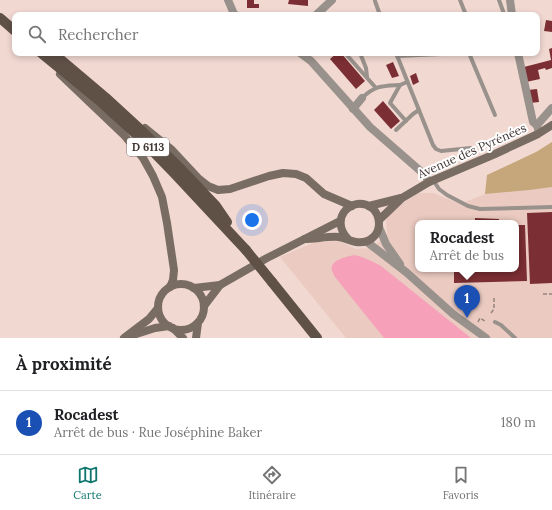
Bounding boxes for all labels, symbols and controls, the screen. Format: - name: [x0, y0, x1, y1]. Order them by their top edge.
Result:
- search box: [12, 12, 540, 56]
- icon: search: [26, 23, 48, 45]
- text: Rechercher: [58, 25, 138, 44]
- street label: Avenue des Pyrénées: [414, 120, 529, 182]
- road number: D 6113: [127, 138, 169, 156]
- your location: [242, 210, 262, 230]
- popup: [415, 220, 519, 272]
- text: Rocadest: [430, 228, 495, 247]
- text: Arrêt de bus: [430, 247, 504, 264]
- pin: 1: [454, 285, 480, 318]
- text: À proximité: [16, 353, 112, 375]
- text: Rocadest: [54, 405, 119, 424]
- text: 1: [26, 414, 32, 431]
- text: 180 m: [501, 414, 536, 431]
- text: Arrêt de bus · Rue Joséphine Baker: [54, 424, 262, 441]
- tab: Carte: [73, 464, 102, 502]
- tab: Itinéraire: [248, 464, 296, 502]
- tab: Favoris: [443, 464, 479, 502]

